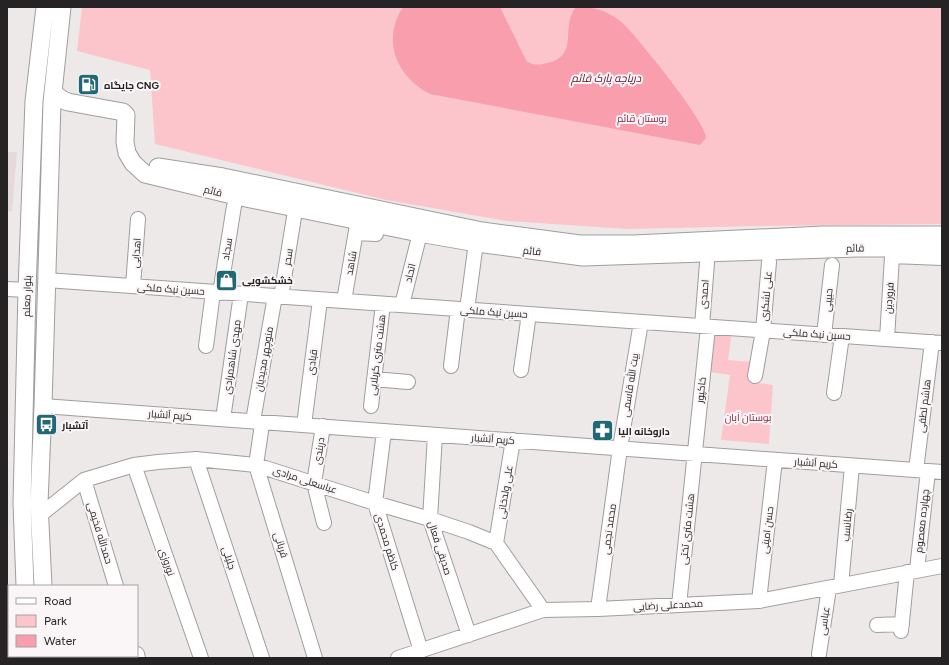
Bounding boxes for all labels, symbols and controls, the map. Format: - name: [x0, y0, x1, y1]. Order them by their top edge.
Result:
- fuel station icon: جایگاه CNG: [75, 72, 101, 98]
- water label: دریاچه پارک قائم: [570, 72, 642, 86]
- place label: جایگاه CNG: [104, 79, 159, 92]
- park label: بوستان قائم: [617, 112, 667, 126]
- street label: قائم: [202, 182, 223, 200]
- street label: اهدایی: [128, 237, 144, 269]
- street label: سجاد: [219, 237, 235, 261]
- street label: قائم: [846, 241, 864, 256]
- street label: قائم: [522, 244, 542, 259]
- street label: سحر: [280, 247, 296, 268]
- street label: شاهد: [342, 250, 360, 276]
- street label: اتحاد: [402, 262, 418, 284]
- shop icon: خشکشویی: [213, 267, 239, 293]
- street label: علی لشکری: [757, 270, 775, 322]
- place label: خشکشویی: [242, 274, 293, 287]
- street label: بلوار معلم: [20, 275, 35, 317]
- street label: احمدی: [696, 279, 712, 309]
- street label: حسین نیک ملکی: [137, 280, 205, 298]
- street label: فروردین: [881, 282, 897, 314]
- street label: حبیبی: [820, 288, 836, 312]
- street label: حسین نیک ملکی: [460, 303, 528, 321]
- street label: هشت متری کربلایی: [366, 314, 388, 396]
- street label: مهدی شاهمرادی: [220, 319, 244, 395]
- street label: منوچهر مجیدیان: [252, 325, 276, 393]
- street label: حسین نیک ملکی: [783, 325, 851, 343]
- street label: قبادی: [304, 348, 320, 376]
- street label: بیت الله قاسمی: [618, 352, 641, 418]
- street label: خاکپور: [693, 376, 709, 405]
- street label: هاشم لطفی: [914, 379, 935, 434]
- street label: کریم آتشبار: [147, 407, 192, 424]
- park label: بوستان آبان: [725, 411, 771, 424]
- bus stop icon: آتشبار: [34, 412, 60, 438]
- pharmacy icon: داروخانه الیا: [589, 418, 615, 444]
- place label: آتشبار: [61, 419, 89, 432]
- place label: داروخانه الیا: [618, 425, 670, 438]
- street label: کریم آتشبار: [470, 431, 515, 448]
- street label: دربندی: [310, 436, 328, 466]
- street label: کریم آتشبار: [793, 455, 838, 472]
- street label: عباسعلی مرادی: [271, 464, 339, 497]
- street label: علی ولدخانی: [494, 464, 516, 520]
- street label: چهارده معصوم: [912, 488, 933, 554]
- street label: هشت متری تختی: [677, 493, 697, 565]
- street label: حمدالله فخیمی: [84, 500, 117, 565]
- street label: محمد نجمی: [599, 503, 619, 555]
- street label: حسن امینی: [758, 506, 776, 554]
- street label: رضانسب: [839, 508, 855, 542]
- street label: کاظم محمدی: [371, 512, 402, 573]
- street label: صدیقی فعال: [425, 519, 455, 577]
- street label: قربانی: [271, 531, 291, 559]
- street label: جلیلی: [219, 545, 239, 571]
- street label: نوروزی: [156, 547, 178, 577]
- legend: [8, 585, 138, 657]
- text: Road: [44, 594, 72, 608]
- street label: محمدعلی رضایی: [633, 597, 703, 613]
- street label: عباسی: [816, 606, 832, 636]
- text: Park: [44, 614, 67, 628]
- text: Water: [44, 634, 76, 648]

